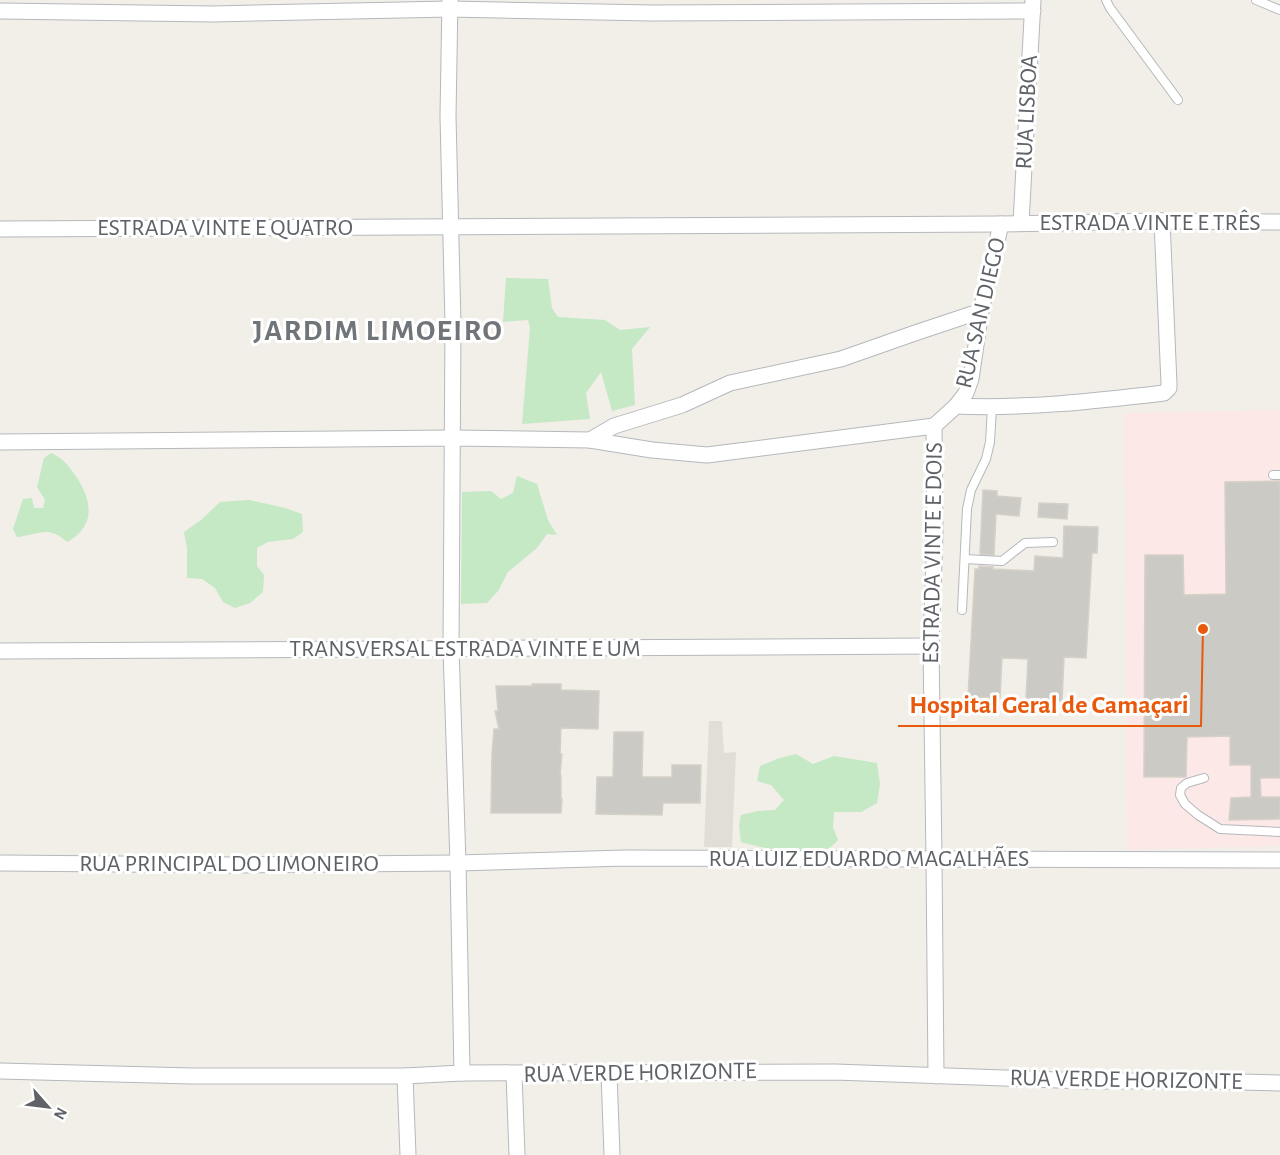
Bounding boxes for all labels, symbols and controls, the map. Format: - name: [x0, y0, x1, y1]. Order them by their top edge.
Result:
- street label: RUA LISBOA: [1012, 54, 1042, 170]
- street label: ESTRADA VINTE E TRÊS: [1039, 209, 1261, 235]
- street label: ESTRADA VINTE E QUATRO: [97, 216, 353, 240]
- street label: RUA SAN DIEGO: [952, 235, 1010, 391]
- district label: JARDIM LIMOEIRO: [253, 316, 503, 346]
- street label: ESTRADA VINTE E DOIS: [919, 442, 947, 664]
- street label: TRANSVERSAL ESTRADA VINTE E UM: [289, 637, 641, 661]
- callout: Hospital Geral de Camaçari: [898, 682, 1201, 726]
- text: Hospital Geral de Camaçari: [909, 692, 1189, 718]
- street label: RUA LUIZ EDUARDO MAGALHÃES: [709, 845, 1029, 871]
- street label: RUA PRINCIPAL DO LIMONEIRO: [79, 852, 379, 876]
- street label: RUA VERDE HORIZONTE: [523, 1059, 757, 1087]
- street label: RUA VERDE HORIZONTE: [1009, 1066, 1243, 1094]
- north arrow: [18, 1077, 78, 1137]
- text: N: [51, 1105, 70, 1122]

